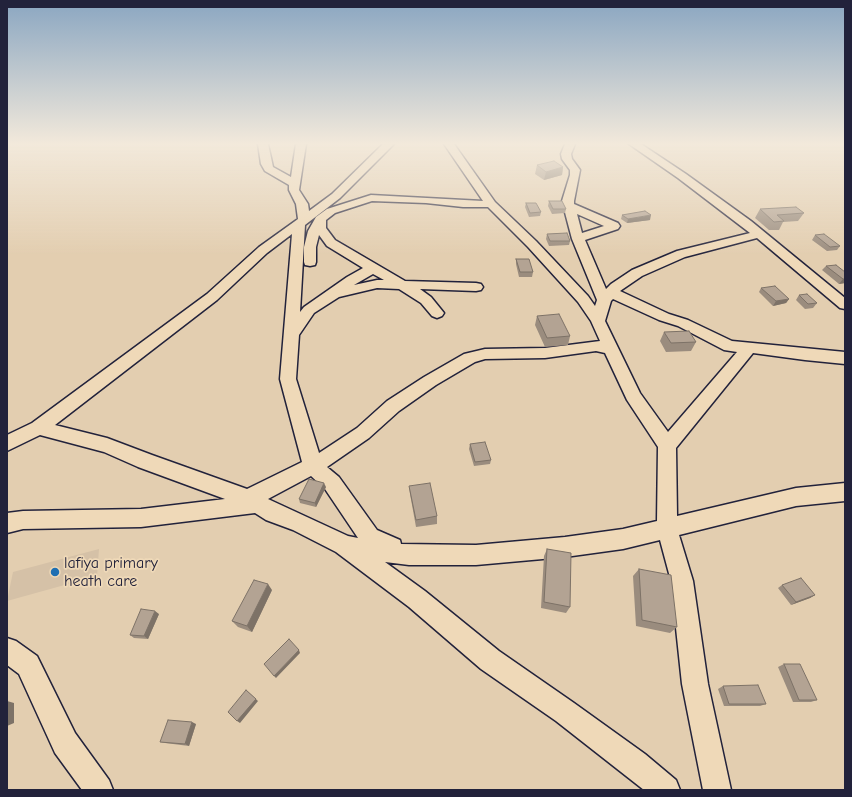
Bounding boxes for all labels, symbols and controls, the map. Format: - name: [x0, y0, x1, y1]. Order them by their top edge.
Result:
- place label: lafiya primary heath care: [64, 553, 158, 591]
- marker: lafiya primary heath care: [49, 566, 61, 578]

